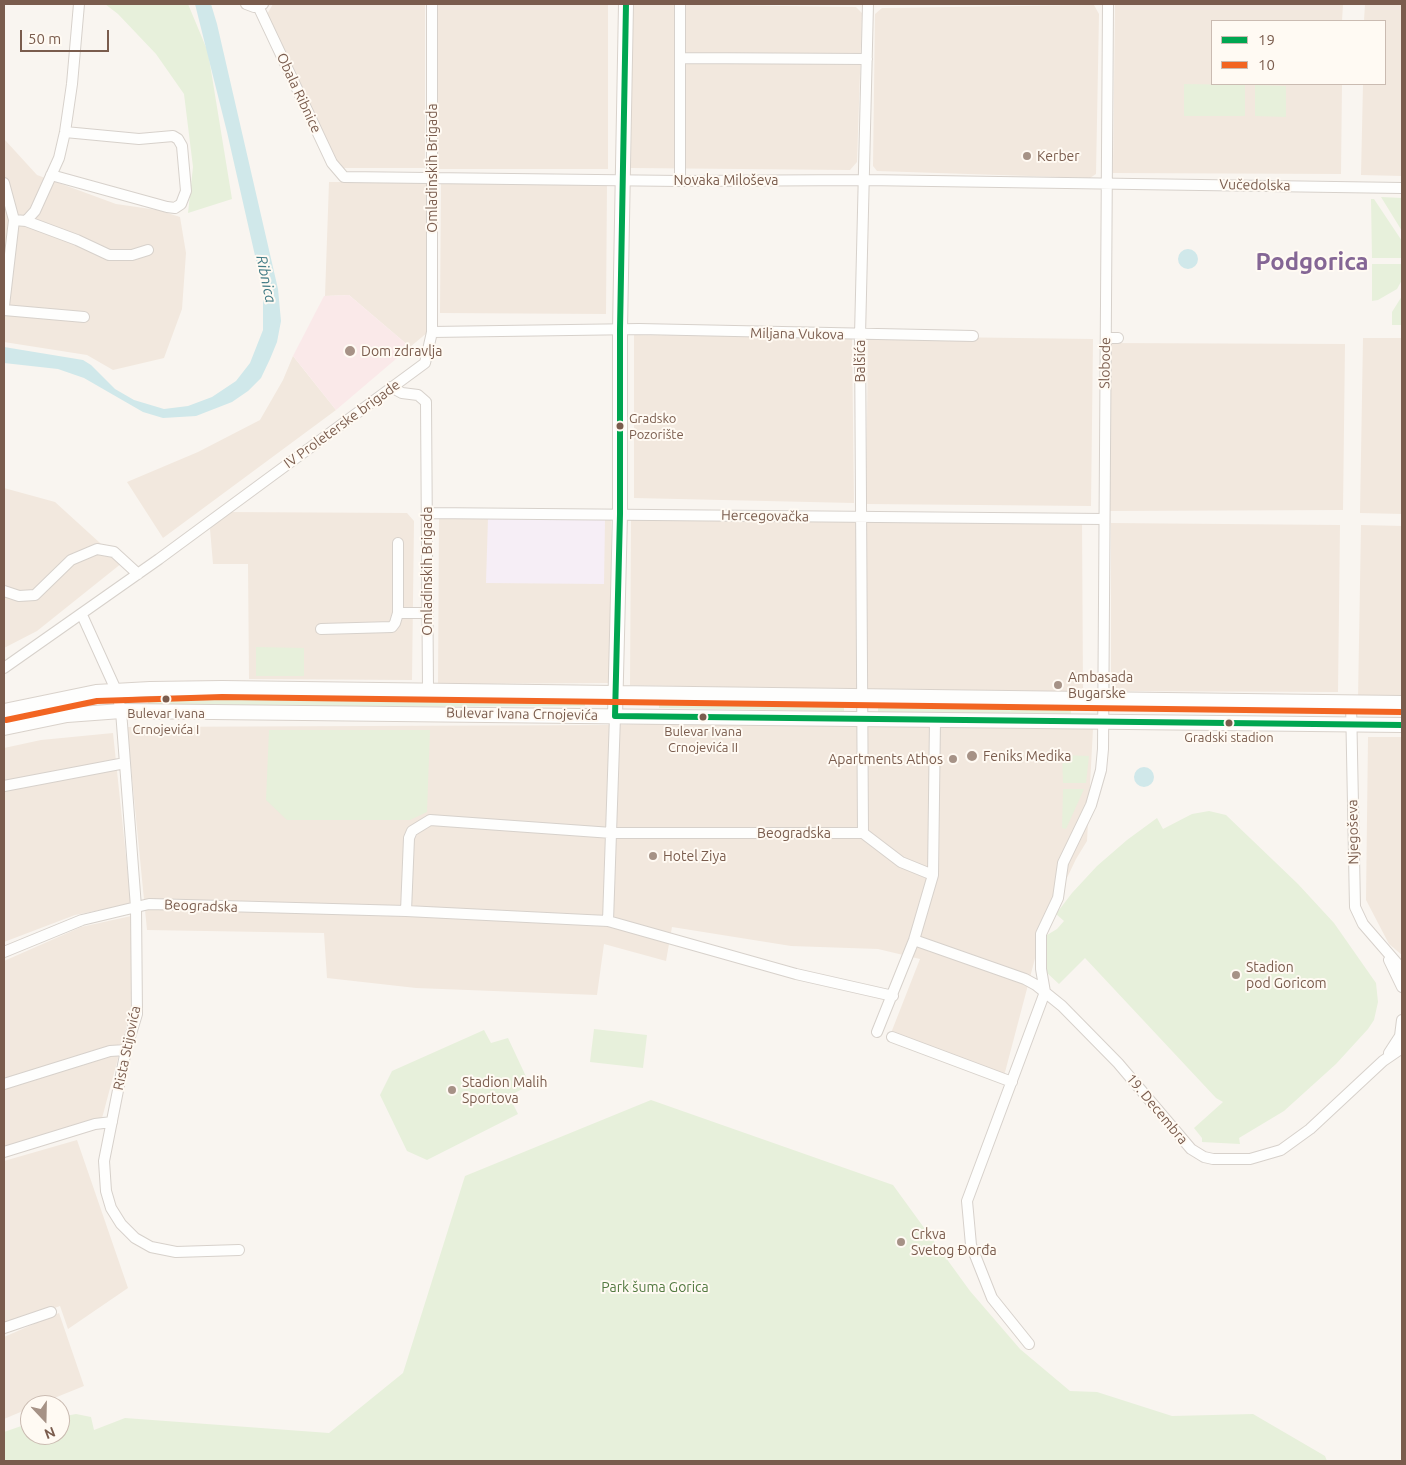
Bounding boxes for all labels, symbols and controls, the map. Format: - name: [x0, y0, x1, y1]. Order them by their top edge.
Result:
- scale bar: [22, 20, 111, 52]
- legend: [1211, 20, 1386, 85]
- text: 50 m: [28, 30, 61, 47]
- text: 19: [1258, 31, 1275, 48]
- street label: Obala Ribnice: [273, 50, 325, 136]
- text: 10: [1258, 56, 1275, 73]
- street label: Omladinskih Brigada: [424, 103, 440, 233]
- place label: Kerber: [1037, 148, 1080, 164]
- marker: Kerber: [1021, 150, 1033, 162]
- street label: Novaka Miloševa: [674, 172, 778, 188]
- street label: Vučedolska: [1219, 176, 1291, 194]
- district label: Podgorica: [1255, 248, 1369, 276]
- water label: Ribnica: [252, 254, 280, 304]
- street label: Miljana Vukova: [750, 325, 844, 343]
- street label: Slobode: [1096, 337, 1114, 389]
- street label: Balšića: [852, 340, 868, 382]
- place label: Dom zdravlja: [361, 343, 442, 359]
- marker: Dom zdravlja: [343, 344, 357, 358]
- street label: IV Proleterske brigade: [281, 376, 403, 472]
- place label: Gradsko Pozorište: [629, 411, 684, 442]
- marker: Gradsko Pozorište: [615, 421, 625, 431]
- street label: Omladinskih Brigada: [419, 506, 435, 636]
- street label: Hercegovačka: [721, 507, 809, 525]
- place label: Ambasada Bugarske: [1068, 669, 1133, 702]
- marker: Ambasada Bugarske: [1052, 679, 1064, 691]
- marker: Bulevar Ivana Crnojevića I: [161, 694, 171, 704]
- street label: Bulevar Ivana Crnojevića: [446, 704, 598, 724]
- place label: Bulevar Ivana Crnojevića I: [127, 706, 205, 737]
- marker: Bulevar Ivana Crnojevića II: [698, 712, 708, 722]
- marker: Gradski stadion: [1224, 718, 1234, 728]
- place label: Bulevar Ivana Crnojevića II: [664, 724, 742, 755]
- place label: Gradski stadion: [1184, 730, 1274, 746]
- place label: Feniks Medika: [983, 748, 1072, 764]
- marker: Feniks Medika: [965, 749, 979, 763]
- place label: Apartments Athos: [828, 751, 943, 767]
- marker: Apartments Athos: [947, 753, 959, 765]
- street label: Njegoševa: [1344, 799, 1362, 865]
- street label: Beogradska: [757, 825, 831, 841]
- place label: Hotel Ziya: [663, 848, 726, 864]
- marker: Hotel Ziya: [647, 850, 659, 862]
- street label: Beogradska: [164, 896, 238, 916]
- place label: Stadion pod Goricom: [1246, 959, 1327, 992]
- marker: Stadion pod Goricom: [1230, 969, 1242, 981]
- street label: Rista Stijovića: [110, 1004, 144, 1092]
- street label: 19. Decembra: [1123, 1070, 1191, 1148]
- place label: Stadion Malih Sportova: [462, 1074, 547, 1106]
- marker: Stadion Malih Sportova: [446, 1084, 458, 1096]
- place label: Crkva Svetog Đorđa: [911, 1226, 997, 1258]
- marker: Crkva Svetog Đorđa: [895, 1236, 907, 1248]
- park label: Park šuma Gorica: [601, 1279, 709, 1295]
- north arrow: [20, 1395, 70, 1445]
- text: N: [42, 1424, 58, 1442]

